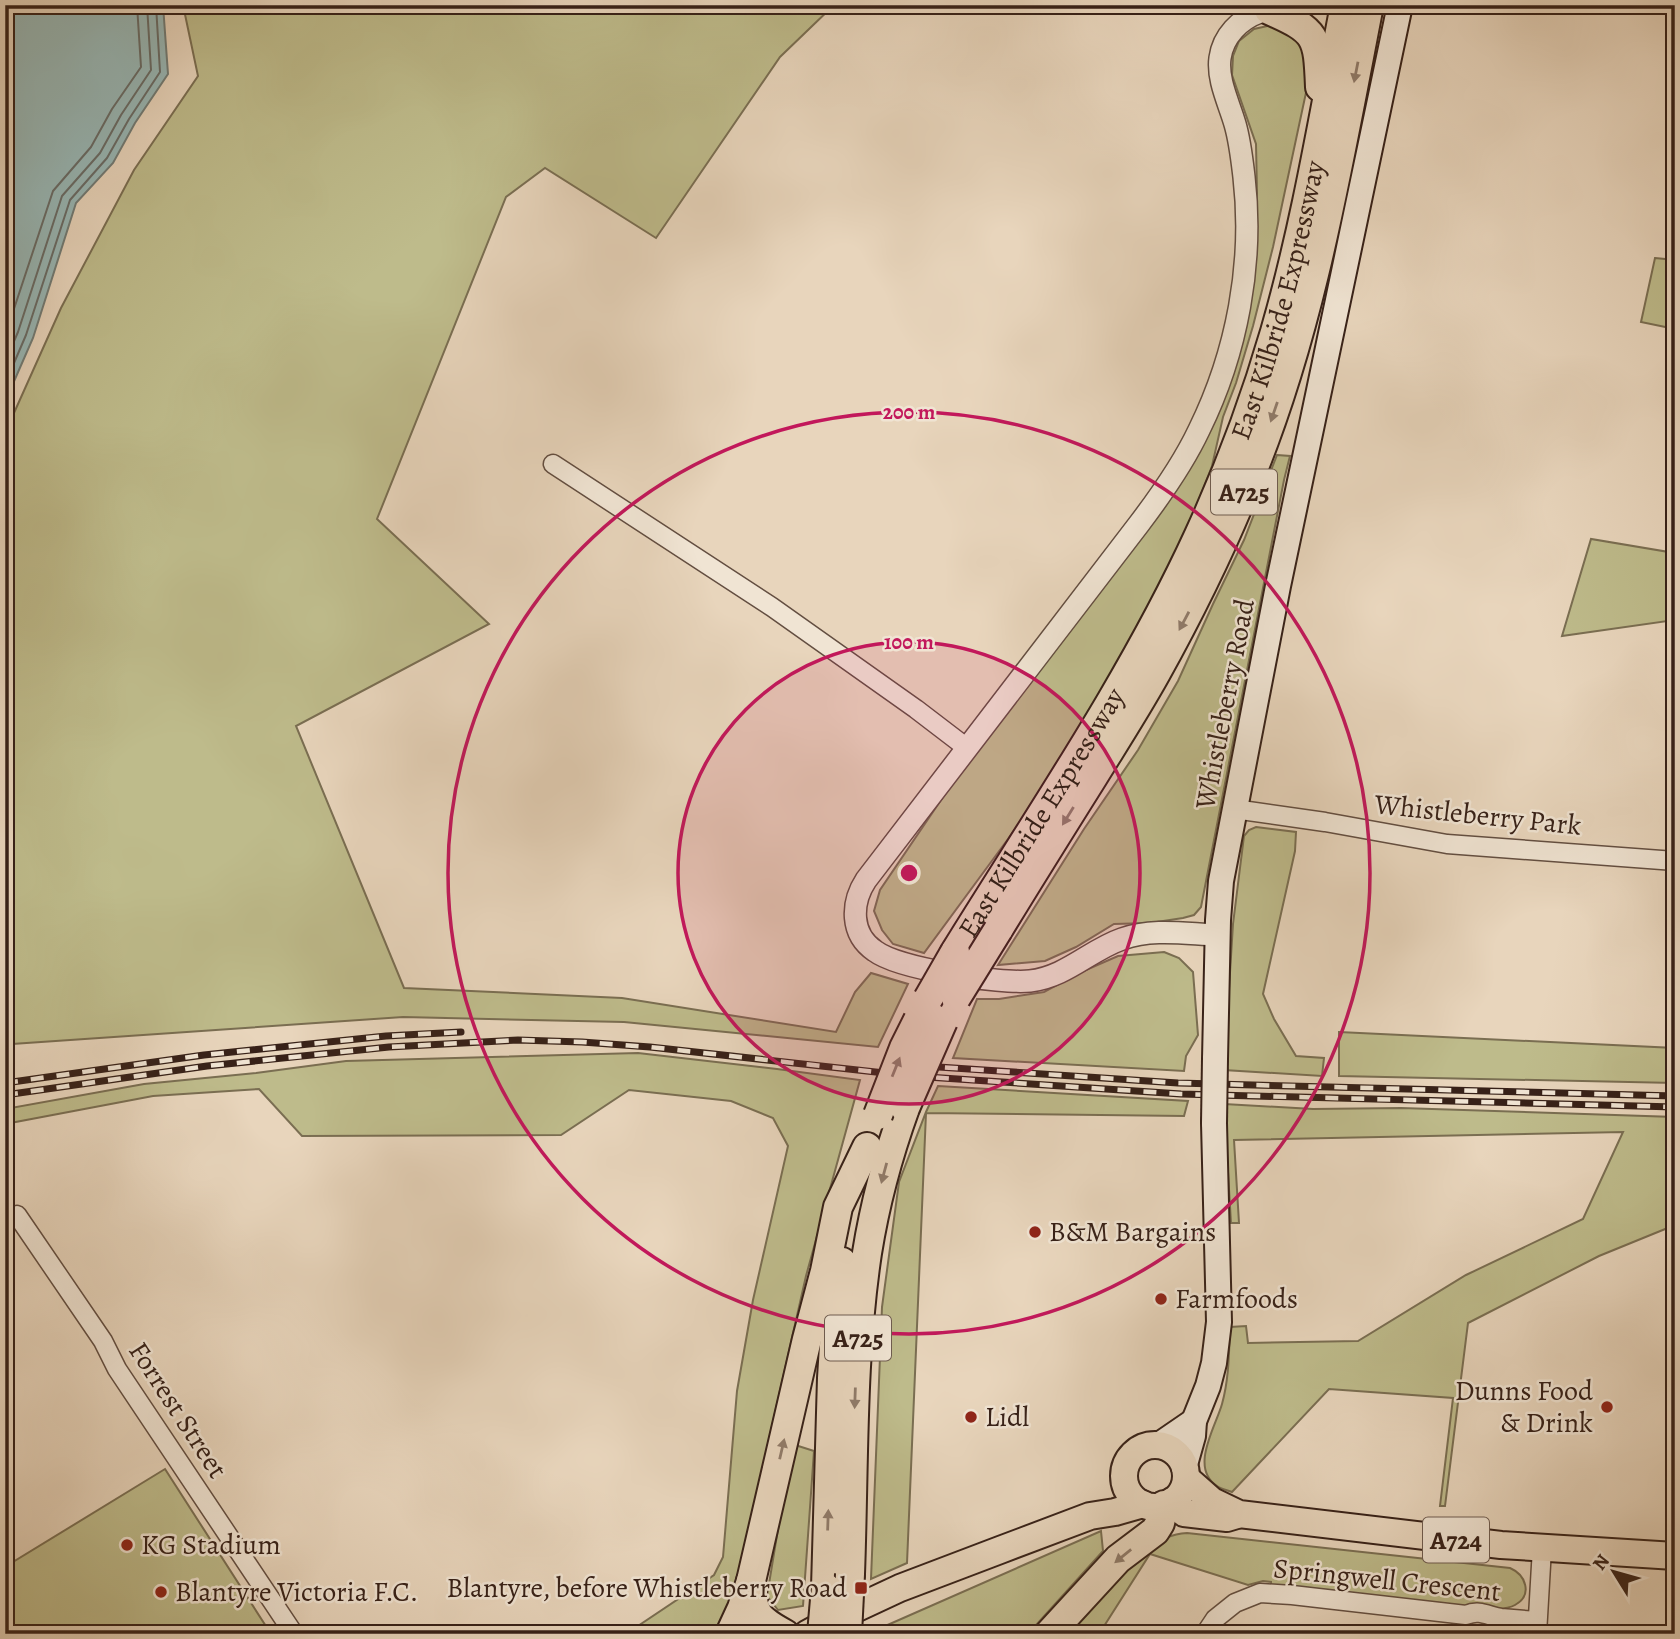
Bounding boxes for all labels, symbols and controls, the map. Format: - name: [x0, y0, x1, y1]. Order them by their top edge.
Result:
- one-way arrow: [1351, 61, 1362, 83]
- street label: East Kilbride Expressway: [1222, 157, 1334, 445]
- text: 200 m: [883, 398, 936, 426]
- one-way arrow: [1268, 402, 1279, 423]
- road number: A725: [1211, 470, 1277, 514]
- street label: Whistleberry Road: [1186, 595, 1264, 813]
- one-way arrow: [1178, 611, 1190, 630]
- text: 100 m: [884, 628, 934, 656]
- street label: East Kilbride Expressway: [949, 680, 1134, 945]
- street label: Whistleberry Park: [1372, 785, 1583, 845]
- one-way arrow: [1062, 807, 1075, 826]
- centre of rings: [897, 861, 921, 885]
- one-way arrow: [891, 1056, 902, 1077]
- one-way arrow: [878, 1162, 889, 1184]
- place label: B&M Bargains: [1049, 1213, 1216, 1251]
- marker: B&M Bargains: [1027, 1224, 1043, 1240]
- place label: Farmfoods: [1175, 1280, 1298, 1318]
- marker: Farmfoods: [1153, 1291, 1169, 1307]
- road number: A725: [825, 1316, 891, 1360]
- street label: Forrest Street: [120, 1334, 236, 1486]
- place label: Dunns Food & Drink: [1455, 1372, 1594, 1442]
- one-way arrow: [850, 1387, 861, 1409]
- place label: Lidl: [985, 1398, 1029, 1436]
- marker: Dunns Food & Drink: [1599, 1399, 1615, 1415]
- marker: Lidl: [963, 1409, 979, 1425]
- one-way arrow: [777, 1438, 788, 1460]
- one-way arrow: [822, 1509, 834, 1531]
- road number: A724: [1423, 1518, 1489, 1562]
- place label: KG Stadium: [141, 1526, 281, 1564]
- marker: KG Stadium: [119, 1537, 135, 1553]
- north arrow: [1578, 1538, 1648, 1608]
- one-way arrow: [1115, 1548, 1133, 1563]
- street label: Springwell Crescent: [1271, 1549, 1503, 1611]
- text: N: [1587, 1549, 1616, 1576]
- place label: Blantyre, before Whistleberry Road: [446, 1569, 848, 1607]
- place label: Blantyre Victoria F.C.: [175, 1573, 418, 1611]
- marker: Blantyre, before Whistleberry Road: [853, 1580, 869, 1596]
- marker: Blantyre Victoria F.C.: [153, 1584, 169, 1600]

